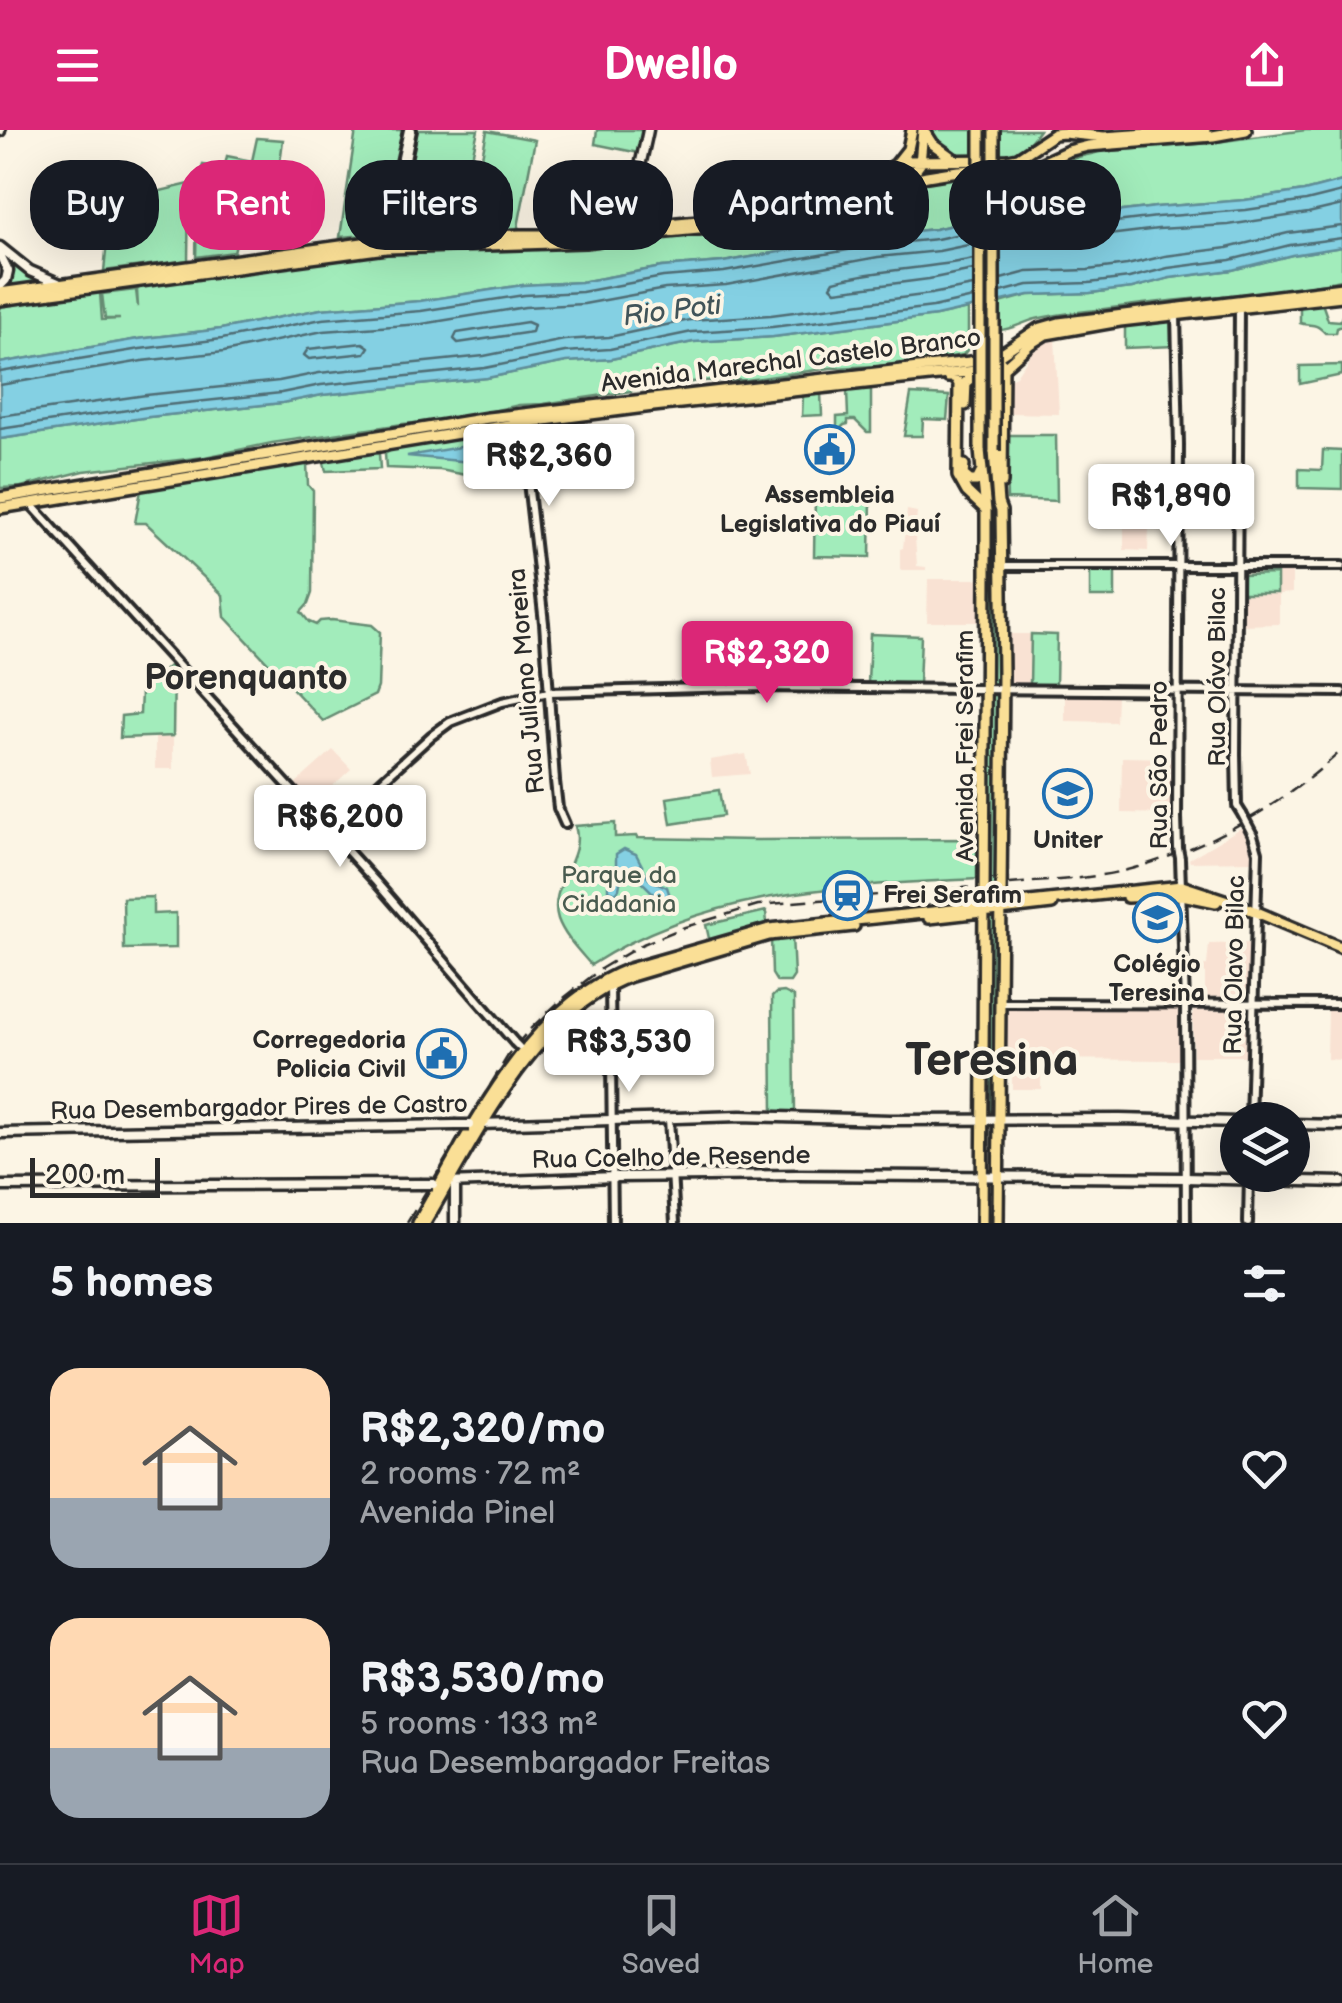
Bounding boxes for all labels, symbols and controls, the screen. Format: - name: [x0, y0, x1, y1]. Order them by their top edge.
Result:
- icon: menu: [50, 38, 105, 93]
- text: Dwello: [604, 38, 738, 93]
- icon: share: [1237, 38, 1292, 93]
- chip: Buy: [30, 160, 159, 250]
- chip: Rent: [179, 160, 325, 250]
- chip: Filters: [345, 160, 513, 250]
- chip: New: [533, 160, 673, 250]
- chip: Apartment: [693, 160, 929, 250]
- chip: House: [949, 160, 1121, 250]
- water label: Rio Poti: [621, 288, 725, 333]
- street label: Avenida Marechal Castelo Branco: [599, 322, 983, 400]
- public building icon: Assembleia Legislativa do Piauí: [804, 423, 856, 475]
- pin: R$2,360: [457, 424, 641, 509]
- text: R$2,360: [485, 437, 613, 476]
- pin: R$1,890: [1079, 464, 1263, 549]
- text: R$1,890: [1110, 477, 1232, 516]
- place label: Assembleia Legislativa do Piauí: [720, 480, 941, 540]
- street label: Rua Juliano Moreira: [502, 567, 552, 795]
- street label: Rua Olávo Bilac: [1202, 587, 1233, 767]
- pin: R$2,320: [675, 621, 859, 706]
- street label: Avenida Frei Serafim: [950, 630, 981, 862]
- text: R$2,320: [704, 634, 830, 673]
- district label: Porenquanto: [144, 657, 348, 700]
- street label: Rua São Pedro: [1144, 680, 1175, 850]
- school or university icon: Uniter: [1042, 768, 1094, 820]
- pin: R$6,200: [248, 785, 432, 870]
- text: R$6,200: [276, 798, 404, 837]
- place label: Uniter: [1033, 825, 1104, 856]
- park label: Parque da Cidadania: [561, 860, 677, 920]
- station icon: Frei Serafim: [822, 869, 874, 921]
- street label: Rua Olavo Bilac: [1218, 875, 1252, 1055]
- place label: Frei Serafim: [883, 880, 1022, 911]
- school or university icon: Colégio Teresina: [1131, 892, 1183, 944]
- place label: Colégio Teresina: [1109, 949, 1205, 1009]
- pin: R$3,530: [537, 1010, 721, 1095]
- text: R$3,530: [566, 1023, 692, 1062]
- place label: Corregedoria Policia Civil: [252, 1025, 406, 1085]
- public building icon: Corregedoria Policia Civil: [415, 1028, 467, 1080]
- district label: Teresina: [905, 1034, 1079, 1089]
- street label: Rua Desembargador Pires de Castro: [50, 1089, 468, 1127]
- map controls: [1220, 1102, 1310, 1192]
- button: layers: [1220, 1102, 1310, 1192]
- street label: Rua Coelho de Resende: [531, 1140, 811, 1176]
- scale bar: [30, 1153, 160, 1198]
- text: 200 m: [45, 1159, 125, 1192]
- icon: filters: [1237, 1256, 1292, 1311]
- text: 5 homes: [50, 1258, 213, 1309]
- text: R$2,320/mo: [360, 1404, 605, 1455]
- icon: home: [130, 1408, 250, 1528]
- icon: heart: [1237, 1441, 1292, 1496]
- text: 2 rooms · 72 m²: [360, 1455, 581, 1494]
- text: Avenida Pinel: [360, 1494, 555, 1533]
- text: R$3,530/mo: [360, 1654, 605, 1705]
- icon: home: [130, 1658, 250, 1778]
- icon: heart: [1237, 1691, 1292, 1746]
- text: 5 rooms · 133 m²: [360, 1705, 598, 1744]
- text: Rua Desembargador Freitas: [360, 1744, 770, 1783]
- tab: Map: [189, 1888, 245, 1981]
- tab: Saved: [622, 1888, 700, 1981]
- tab: Home: [1077, 1888, 1153, 1981]

